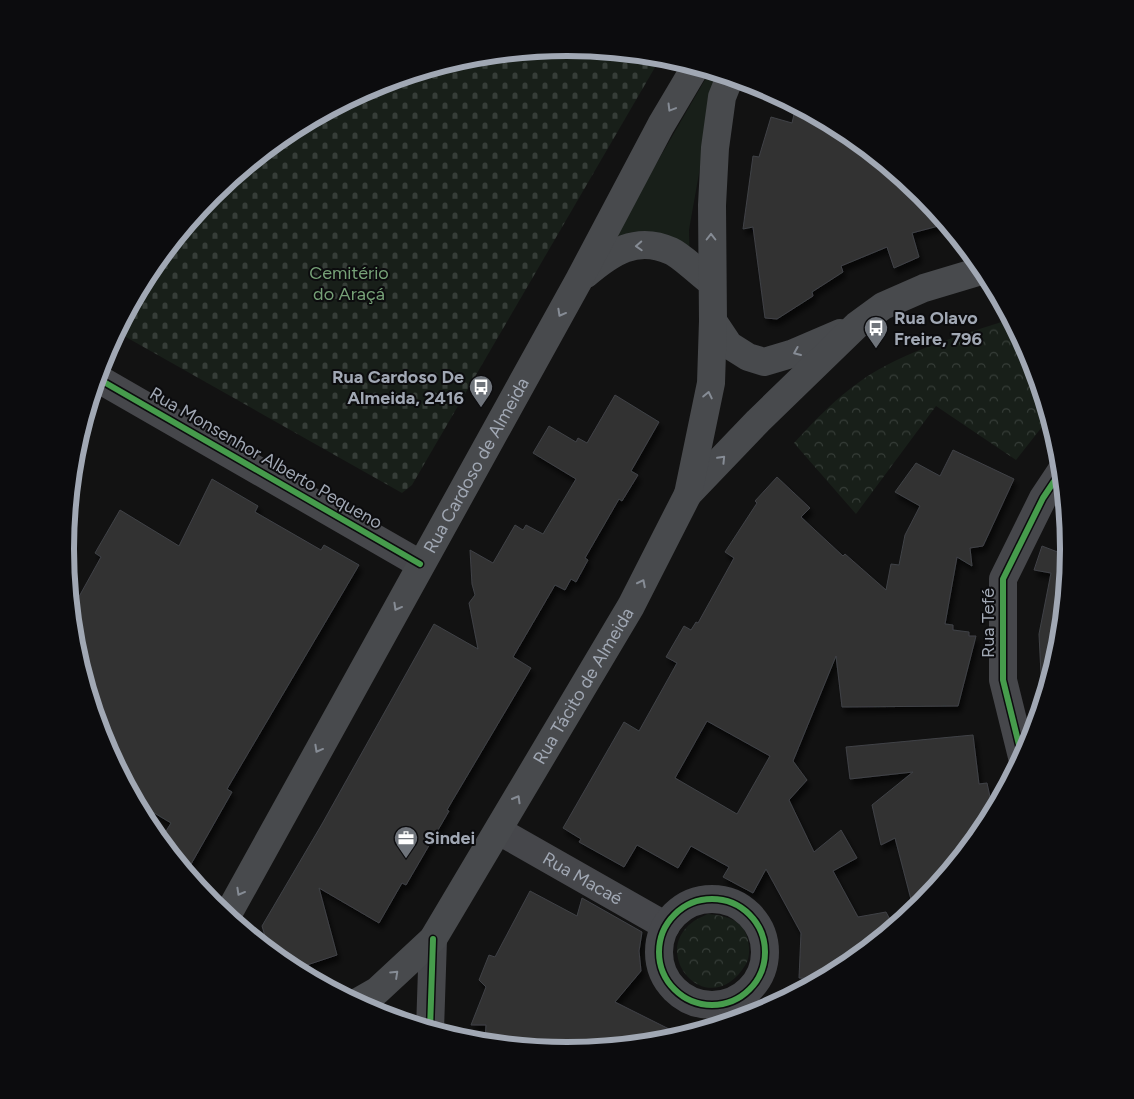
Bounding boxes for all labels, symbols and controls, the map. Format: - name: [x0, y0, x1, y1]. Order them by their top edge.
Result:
- one-way arrow: [667, 103, 677, 112]
- one-way arrow: [706, 233, 716, 240]
- one-way arrow: [635, 241, 643, 252]
- park label: Cemitério do Araçá: [309, 262, 389, 305]
- place label: Rua Olavo Freire, 796: [894, 307, 982, 350]
- one-way arrow: [557, 308, 567, 317]
- bus stop icon: Rua Olavo Freire, 796: [863, 315, 889, 349]
- one-way arrow: [793, 345, 802, 356]
- place label: Rua Cardoso De Almeida, 2416: [332, 366, 464, 409]
- street label: Rua Cardoso de Almeida: [419, 374, 534, 557]
- bus stop icon: Rua Cardoso De Almeida, 2416: [468, 374, 494, 408]
- street label: Rua Monsenhor Alberto Pequeno: [146, 382, 386, 534]
- one-way arrow: [703, 390, 713, 399]
- one-way arrow: [716, 455, 725, 464]
- one-way arrow: [636, 579, 646, 588]
- street label: Rua Tefé: [977, 588, 999, 658]
- one-way arrow: [393, 602, 403, 611]
- street label: Rua Tácito de Almeida: [528, 604, 639, 768]
- one-way arrow: [315, 744, 325, 753]
- one-way arrow: [511, 796, 521, 805]
- office icon: Sindei: [393, 825, 419, 859]
- place label: Sindei: [424, 827, 475, 849]
- street label: Rua Macaé: [539, 847, 626, 910]
- one-way arrow: [236, 886, 246, 895]
- one-way arrow: [389, 971, 398, 980]

